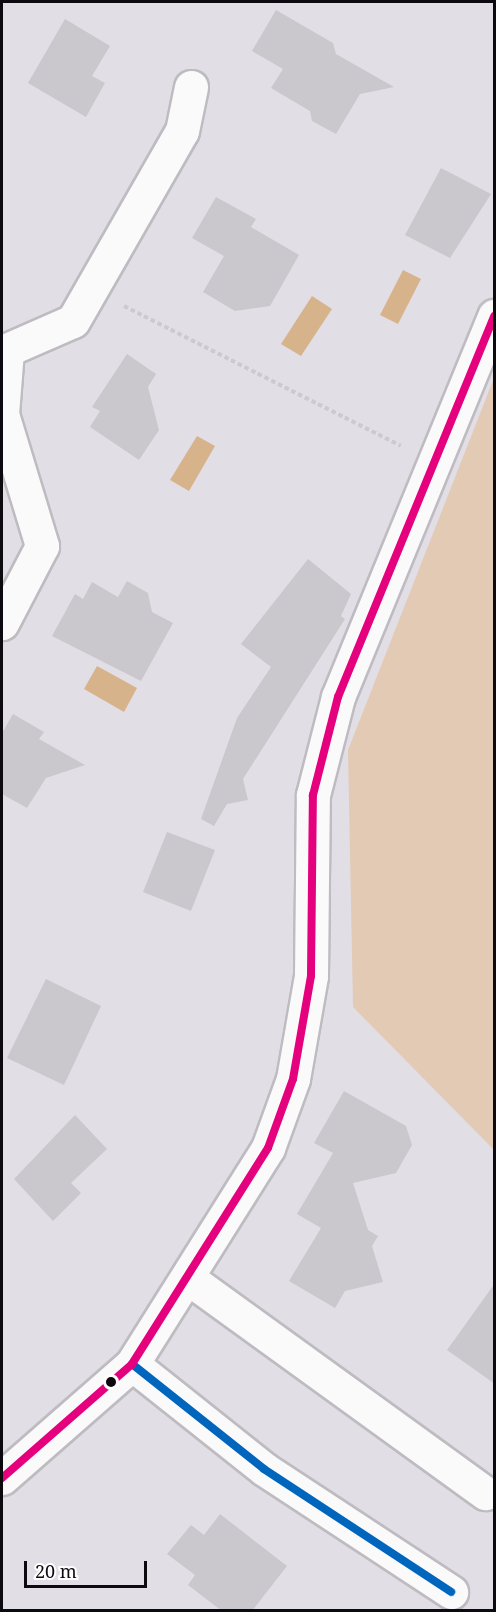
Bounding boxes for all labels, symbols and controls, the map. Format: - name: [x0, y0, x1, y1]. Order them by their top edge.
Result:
- unlabelled marker: [105, 1376, 117, 1388]
- scale bar: [27, 1549, 150, 1587]
- text: 20 m: [35, 1559, 77, 1583]

